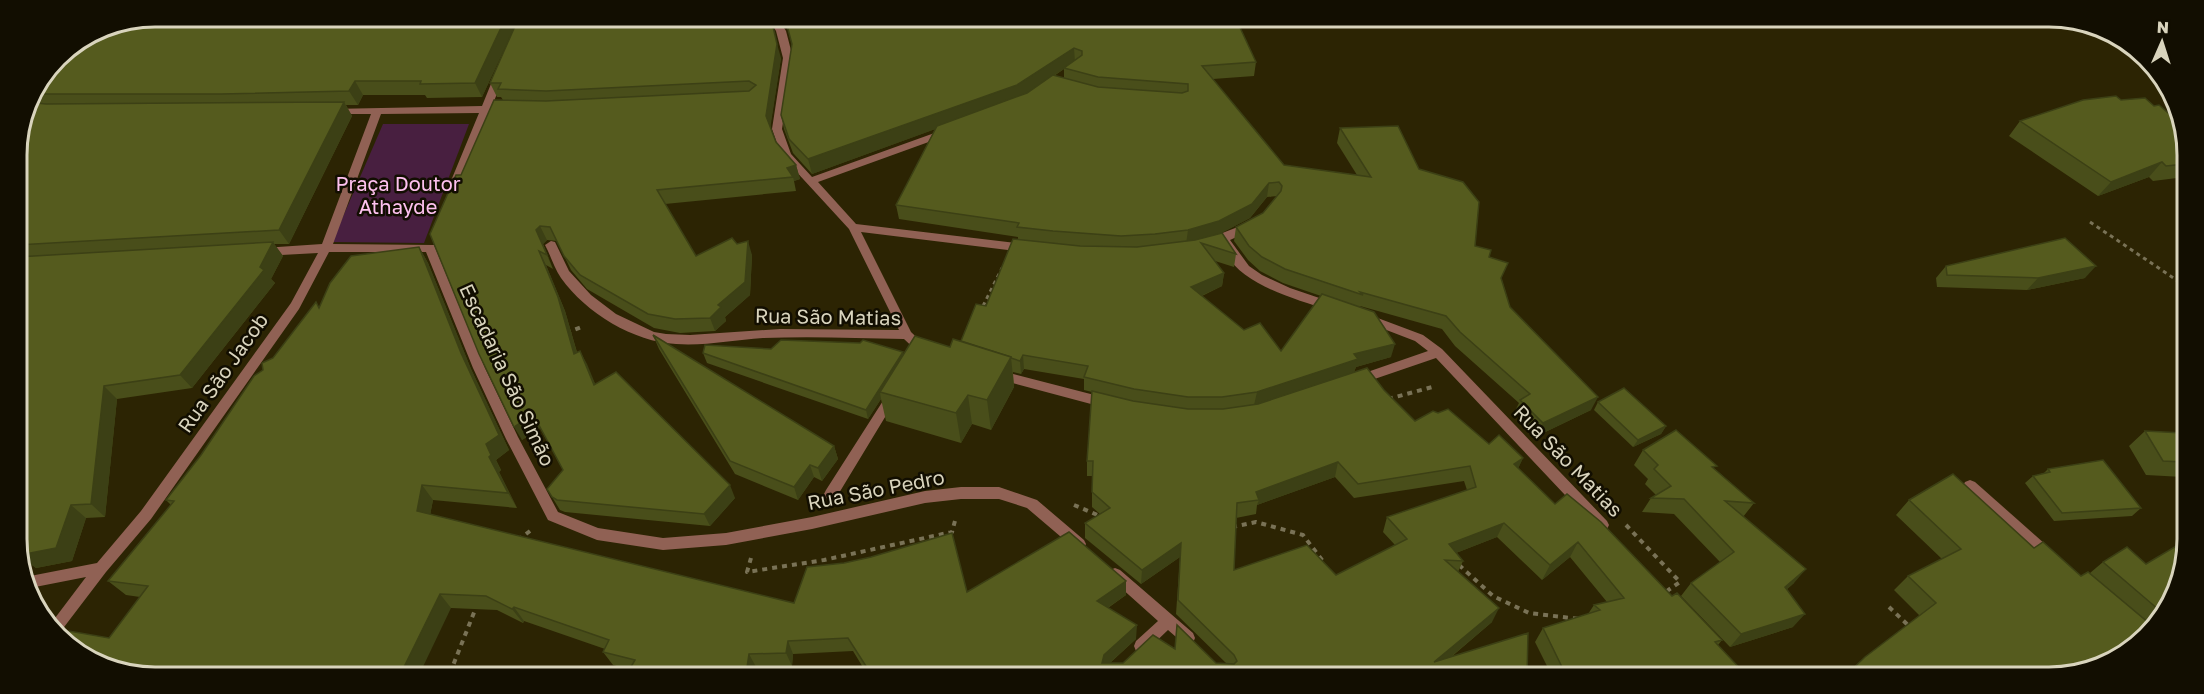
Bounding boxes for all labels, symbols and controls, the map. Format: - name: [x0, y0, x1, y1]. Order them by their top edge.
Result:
- north arrow: [2132, 12, 2192, 72]
- text: N: [2156, 17, 2169, 37]
- park label: Praça Doutor Athayde: [335, 171, 461, 218]
- street label: Escadaria São Simão: [455, 280, 561, 470]
- street label: Rua São Matias: [755, 303, 901, 329]
- street label: Rua São Jacob: [172, 308, 272, 437]
- street label: Rua São Matias: [1509, 399, 1628, 521]
- street label: Rua São Pedro: [805, 464, 946, 514]

